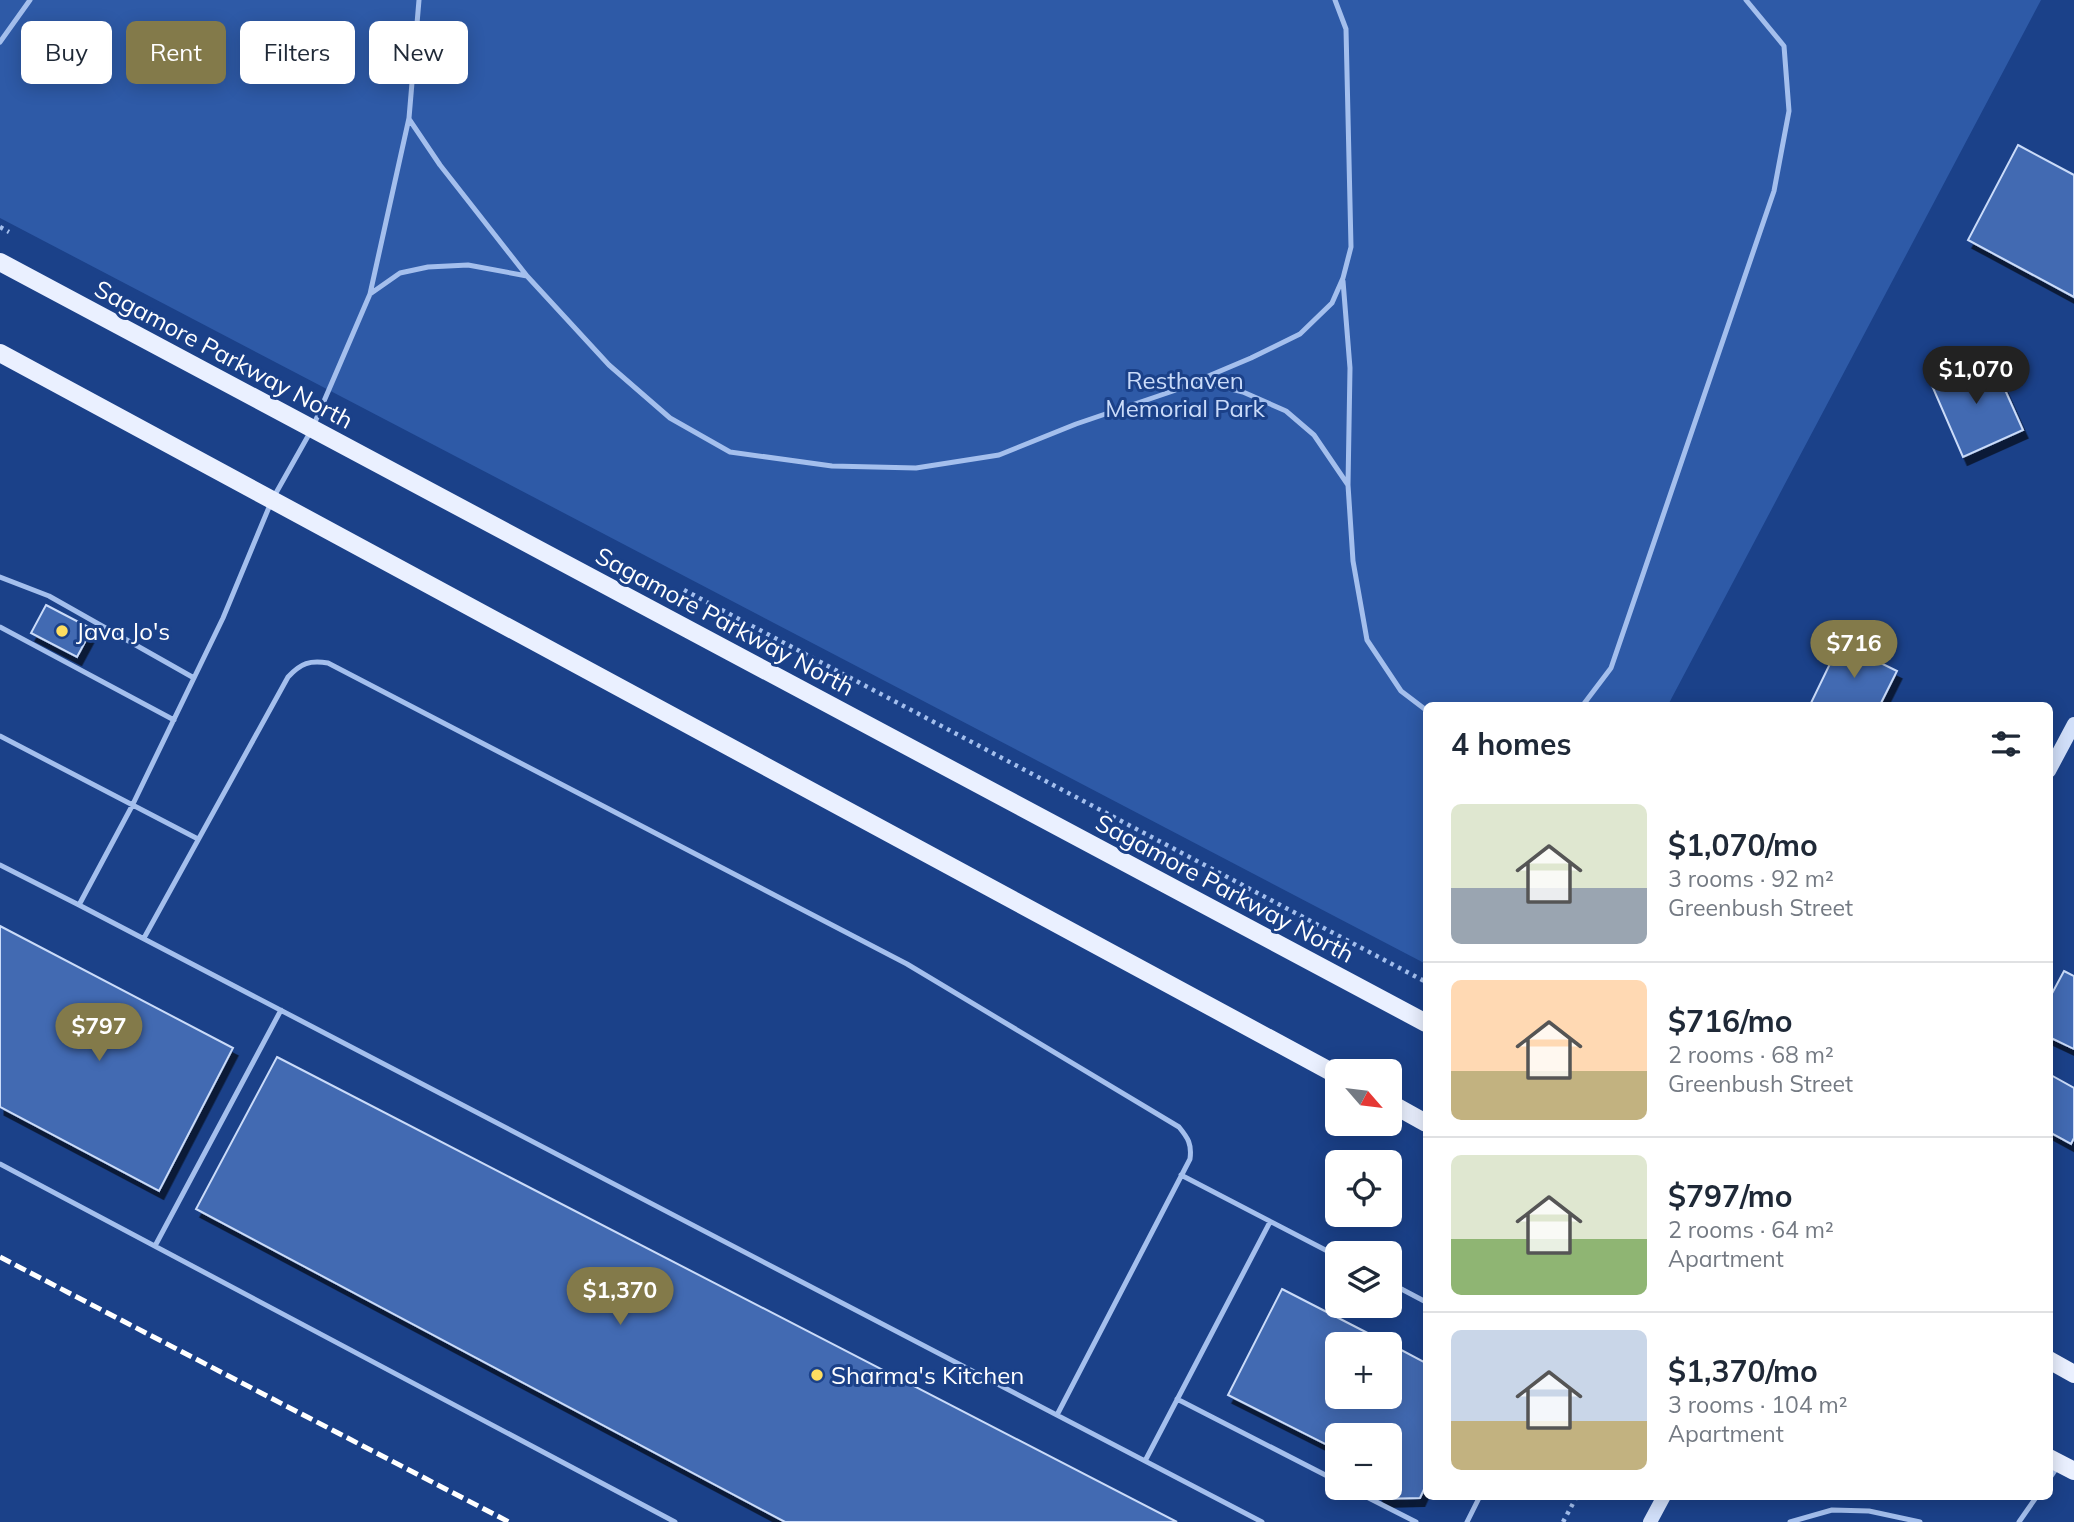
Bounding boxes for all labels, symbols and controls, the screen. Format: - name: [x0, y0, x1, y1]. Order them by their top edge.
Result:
- chip: Buy: [21, 21, 112, 84]
- chip: Rent: [126, 21, 226, 84]
- chip: Filters: [240, 21, 355, 84]
- chip: New: [369, 21, 468, 84]
- street label: Sagamore Parkway North: [90, 273, 358, 435]
- pin: $1,070: [1919, 346, 2033, 406]
- text: $1,070: [1939, 354, 2013, 383]
- park label: Resthaven Memorial Park: [1105, 365, 1266, 423]
- street label: Sagamore Parkway North: [591, 540, 859, 702]
- place label: Java Jo's: [76, 616, 170, 646]
- pin: $716: [1813, 620, 1895, 680]
- marker: Java Jo's: [54, 623, 70, 639]
- text: $716: [1826, 628, 1882, 657]
- text: 4 homes: [1451, 725, 1572, 763]
- icon: filters: [1987, 725, 2025, 763]
- street label: Sagamore Parkway North: [1091, 807, 1359, 969]
- text: $1,070/mo: [1668, 826, 1818, 864]
- icon: home: [1507, 832, 1591, 916]
- text: 3 rooms · 92 m²: [1668, 864, 1834, 893]
- text: Greenbush Street: [1668, 893, 1853, 922]
- text: $716/mo: [1668, 1002, 1792, 1040]
- pin: $797: [58, 1004, 140, 1063]
- icon: home: [1507, 1008, 1591, 1092]
- text: $797: [71, 1011, 127, 1040]
- text: 2 rooms · 68 m²: [1668, 1040, 1834, 1069]
- north arrow: [1325, 1059, 1402, 1136]
- map controls: [1325, 1059, 1402, 1500]
- text: Greenbush Street: [1668, 1069, 1853, 1098]
- button: locate: [1325, 1150, 1402, 1227]
- text: $797/mo: [1668, 1177, 1792, 1215]
- icon: home: [1507, 1183, 1591, 1267]
- text: 2 rooms · 64 m²: [1668, 1215, 1834, 1244]
- button: layers: [1325, 1241, 1402, 1318]
- text: Apartment: [1668, 1244, 1784, 1273]
- pin: $1,370: [563, 1268, 677, 1327]
- text: $1,370: [583, 1275, 657, 1304]
- button: +: [1325, 1332, 1402, 1409]
- text: $1,370/mo: [1668, 1352, 1818, 1390]
- icon: home: [1507, 1358, 1591, 1442]
- place label: Sharma's Kitchen: [831, 1360, 1024, 1390]
- marker: Sharma's Kitchen: [809, 1367, 825, 1383]
- text: 3 rooms · 104 m²: [1668, 1390, 1848, 1419]
- text: Apartment: [1668, 1419, 1784, 1448]
- button: −: [1325, 1423, 1402, 1500]

